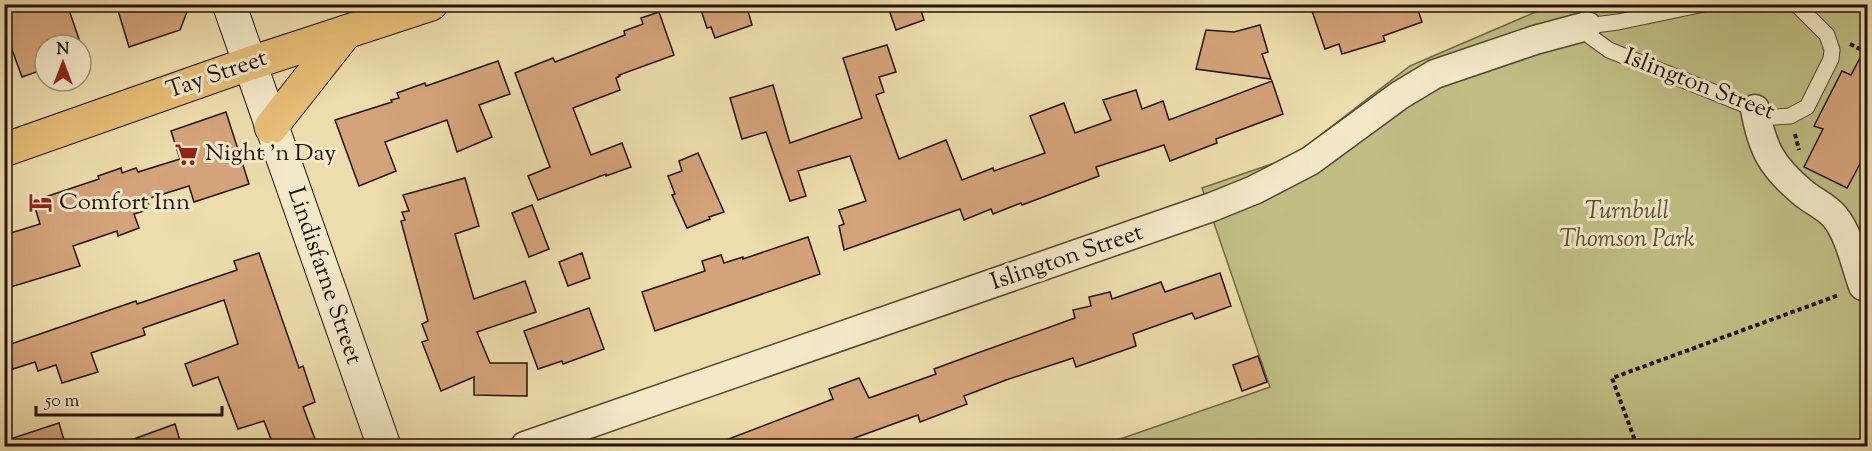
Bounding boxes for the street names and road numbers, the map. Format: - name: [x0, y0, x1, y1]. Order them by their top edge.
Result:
- street label: Islington Street: [1619, 41, 1779, 129]
- street label: Tay Street: [162, 42, 272, 108]
- street label: Lindisfarne Street: [278, 183, 370, 369]
- street label: Islington Street: [986, 216, 1148, 300]

